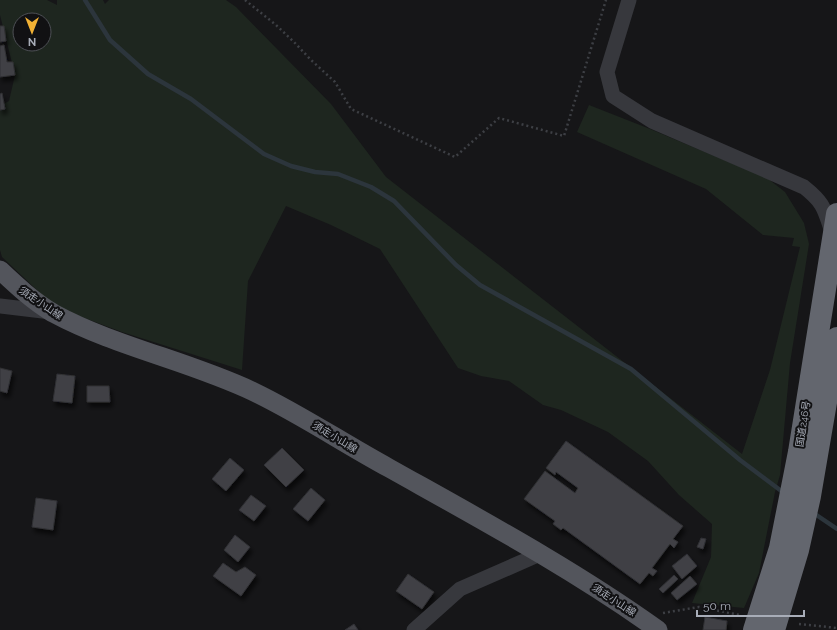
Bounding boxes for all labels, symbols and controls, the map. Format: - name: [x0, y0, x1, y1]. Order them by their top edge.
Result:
- north arrow: [12, 12, 52, 52]
- text: N: [28, 35, 36, 48]
- street label: 須走小山線: [17, 284, 65, 322]
- street label: 国道246号: [794, 400, 812, 448]
- street label: 須走小山線: [311, 419, 359, 455]
- street label: 須走小山線: [590, 582, 638, 618]
- scale bar: [697, 592, 804, 618]
- text: 50 m: [703, 599, 731, 613]

